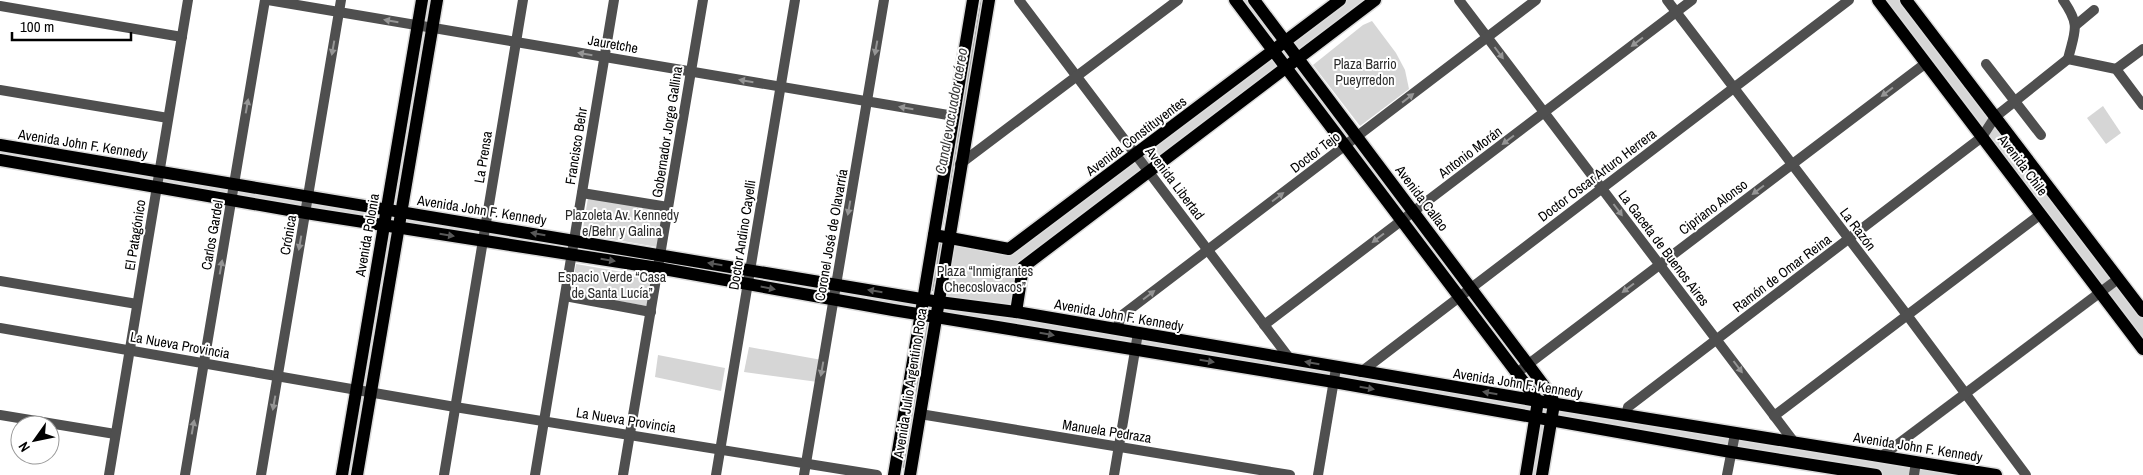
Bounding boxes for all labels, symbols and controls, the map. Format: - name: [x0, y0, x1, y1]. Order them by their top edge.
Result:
- scale bar: [12, 10, 131, 42]
- text: 100 m: [20, 16, 54, 37]
- one-way arrow: [382, 16, 398, 24]
- street label: Jauretche: [587, 31, 639, 57]
- one-way arrow: [1631, 36, 1644, 47]
- one-way arrow: [329, 40, 337, 56]
- one-way arrow: [872, 40, 880, 56]
- water label: Canal evacuador aéreo: [930, 46, 972, 176]
- one-way arrow: [1493, 46, 1504, 59]
- one-way arrow: [577, 49, 593, 57]
- park label: Plaza Barrio Pueyrredon: [1333, 55, 1397, 89]
- street label: Gobernador Jorge Gallina: [648, 64, 686, 199]
- one-way arrow: [737, 76, 753, 84]
- one-way arrow: [1881, 87, 1894, 98]
- street label: Avenida Constituyentes: [1081, 92, 1190, 180]
- one-way arrow: [1401, 93, 1414, 104]
- one-way arrow: [244, 98, 252, 114]
- one-way arrow: [898, 103, 914, 111]
- street label: Francisco Behr: [561, 106, 591, 186]
- street label: Antonio Morán: [1434, 122, 1505, 182]
- street label: Doctor Oscar Arturo Herrera: [1534, 124, 1660, 225]
- street label: Avenida John F. Kennedy: [16, 125, 149, 163]
- street label: Doctor Tejo: [1286, 127, 1344, 177]
- street label: La Prensa: [470, 129, 496, 184]
- street label: Avenida Chile: [1994, 130, 2052, 199]
- one-way arrow: [1501, 135, 1515, 145]
- street label: Avenida Libertad: [1141, 142, 1208, 223]
- street label: Avenida Callao: [1391, 161, 1453, 234]
- street label: Coronel José de Olavarría: [811, 167, 852, 303]
- street label: Cipriano Alonso: [1675, 175, 1751, 239]
- street label: Doctor Andino Cayelli: [724, 179, 760, 291]
- one-way arrow: [1752, 185, 1765, 196]
- street label: La Gaceta de Buenos Aires: [1615, 187, 1714, 310]
- street label: Avenida Polonia: [351, 191, 383, 279]
- street label: Avenida John F. Kennedy: [415, 191, 548, 229]
- one-way arrow: [1271, 191, 1284, 202]
- street label: El Patagónico: [121, 198, 149, 272]
- street label: Carlos Gardel: [197, 199, 227, 271]
- one-way arrow: [845, 201, 853, 217]
- one-way arrow: [1613, 203, 1623, 217]
- street label: La Razón: [1836, 204, 1880, 254]
- park label: Plazoleta Av. Kennedy e/Behr y Galina: [565, 206, 679, 240]
- street label: Crónica: [276, 213, 300, 256]
- one-way arrow: [530, 230, 545, 238]
- street label: Ramón de Omar Reina: [1729, 230, 1835, 316]
- one-way arrow: [439, 232, 455, 240]
- one-way arrow: [1372, 233, 1385, 244]
- one-way arrow: [296, 235, 304, 251]
- one-way arrow: [600, 256, 616, 264]
- one-way arrow: [217, 258, 225, 274]
- one-way arrow: [707, 259, 723, 267]
- park label: Plaza “Inmigrantes Checoslovacos”: [937, 262, 1033, 296]
- park label: Espacio Verde “Casa de Santa Lucía”: [558, 268, 667, 302]
- one-way arrow: [1622, 283, 1635, 294]
- one-way arrow: [760, 284, 776, 292]
- one-way arrow: [867, 287, 883, 295]
- one-way arrow: [1142, 290, 1156, 300]
- street label: Avenida John F. Kennedy: [1052, 295, 1185, 335]
- street label: Avenida Julio Argentino Roca: [889, 306, 931, 460]
- street label: La Nueva Provincia: [129, 327, 232, 363]
- one-way arrow: [1039, 331, 1055, 339]
- one-way arrow: [1199, 358, 1215, 366]
- one-way arrow: [1304, 359, 1320, 367]
- one-way arrow: [1732, 360, 1743, 373]
- one-way arrow: [818, 361, 826, 377]
- street label: Avenida John F. Kennedy: [1451, 364, 1584, 402]
- one-way arrow: [1359, 384, 1375, 392]
- one-way arrow: [1481, 389, 1497, 397]
- one-way arrow: [269, 395, 277, 411]
- street label: La Nueva Provincia: [575, 403, 678, 437]
- north arrow: [10, 415, 60, 465]
- street label: Manuela Pedraza: [1061, 415, 1153, 447]
- one-way arrow: [190, 419, 198, 435]
- street label: Avenida John F. Kennedy: [1851, 428, 1984, 466]
- text: N: [14, 439, 34, 455]

